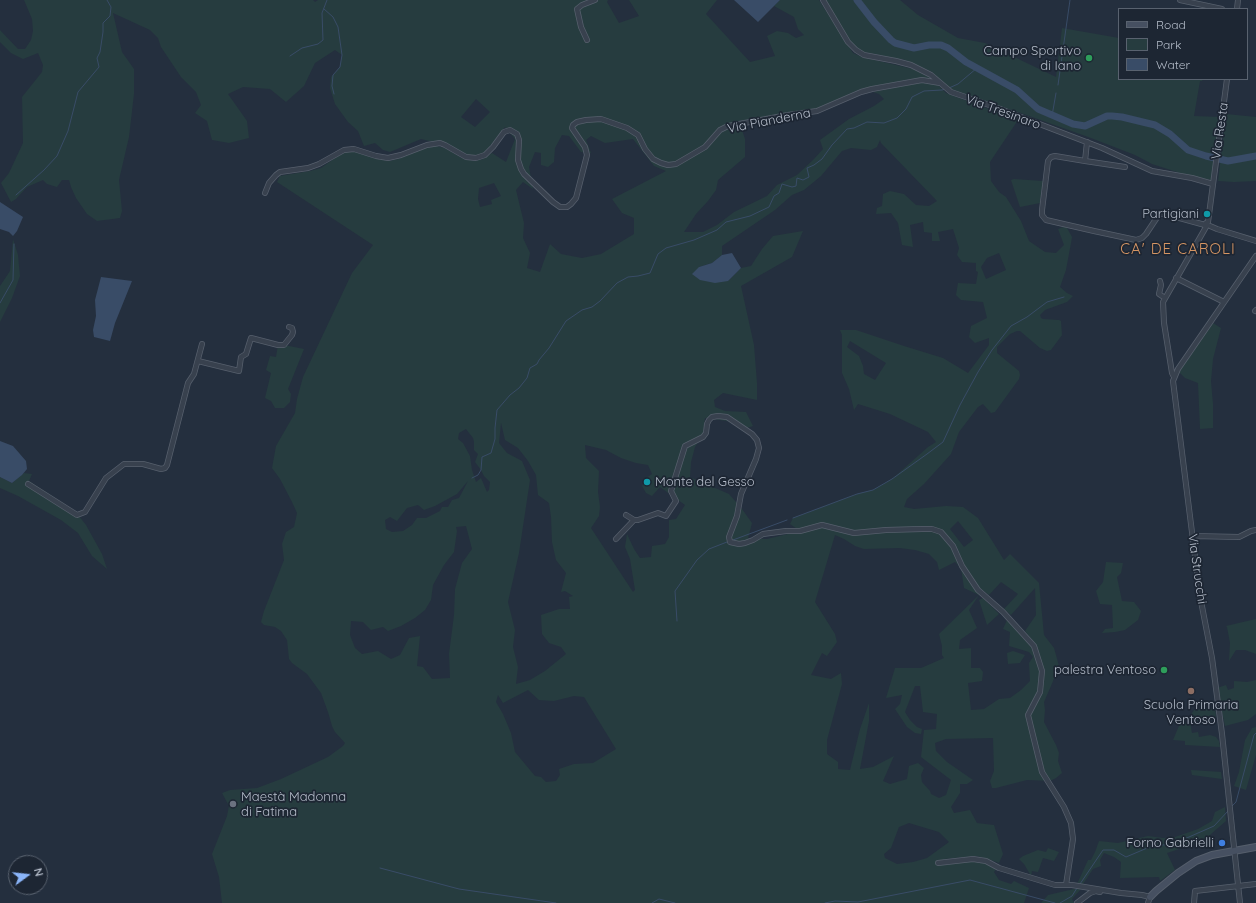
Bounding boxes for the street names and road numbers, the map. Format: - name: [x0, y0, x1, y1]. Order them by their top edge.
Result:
- street label: Via Tresinaro: [963, 91, 1043, 133]
- street label: Via Resta: [1208, 102, 1232, 160]
- street label: Via Pianderna: [726, 105, 812, 137]
- street label: Via Strucchi: [1184, 533, 1210, 605]

